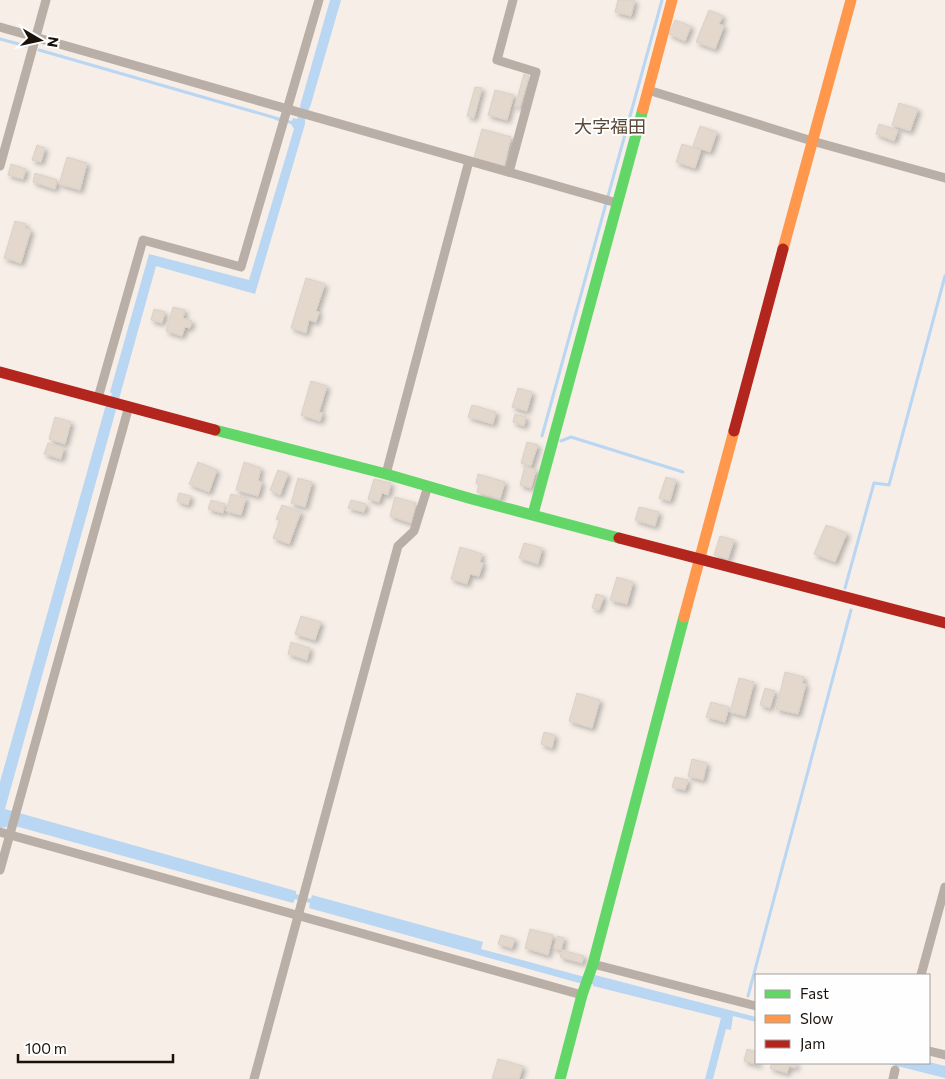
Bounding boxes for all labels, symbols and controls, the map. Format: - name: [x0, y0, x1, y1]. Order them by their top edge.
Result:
- north arrow: [15, 15, 65, 65]
- text: N: [44, 36, 63, 49]
- district label: 大字福田: [574, 115, 646, 137]
- legend: [755, 974, 930, 1064]
- text: Fast: [800, 984, 829, 1002]
- text: Slow: [800, 1009, 833, 1027]
- scale bar: [18, 1032, 172, 1064]
- text: Jam: [800, 1034, 825, 1052]
- text: 100 m: [25, 1039, 67, 1057]

